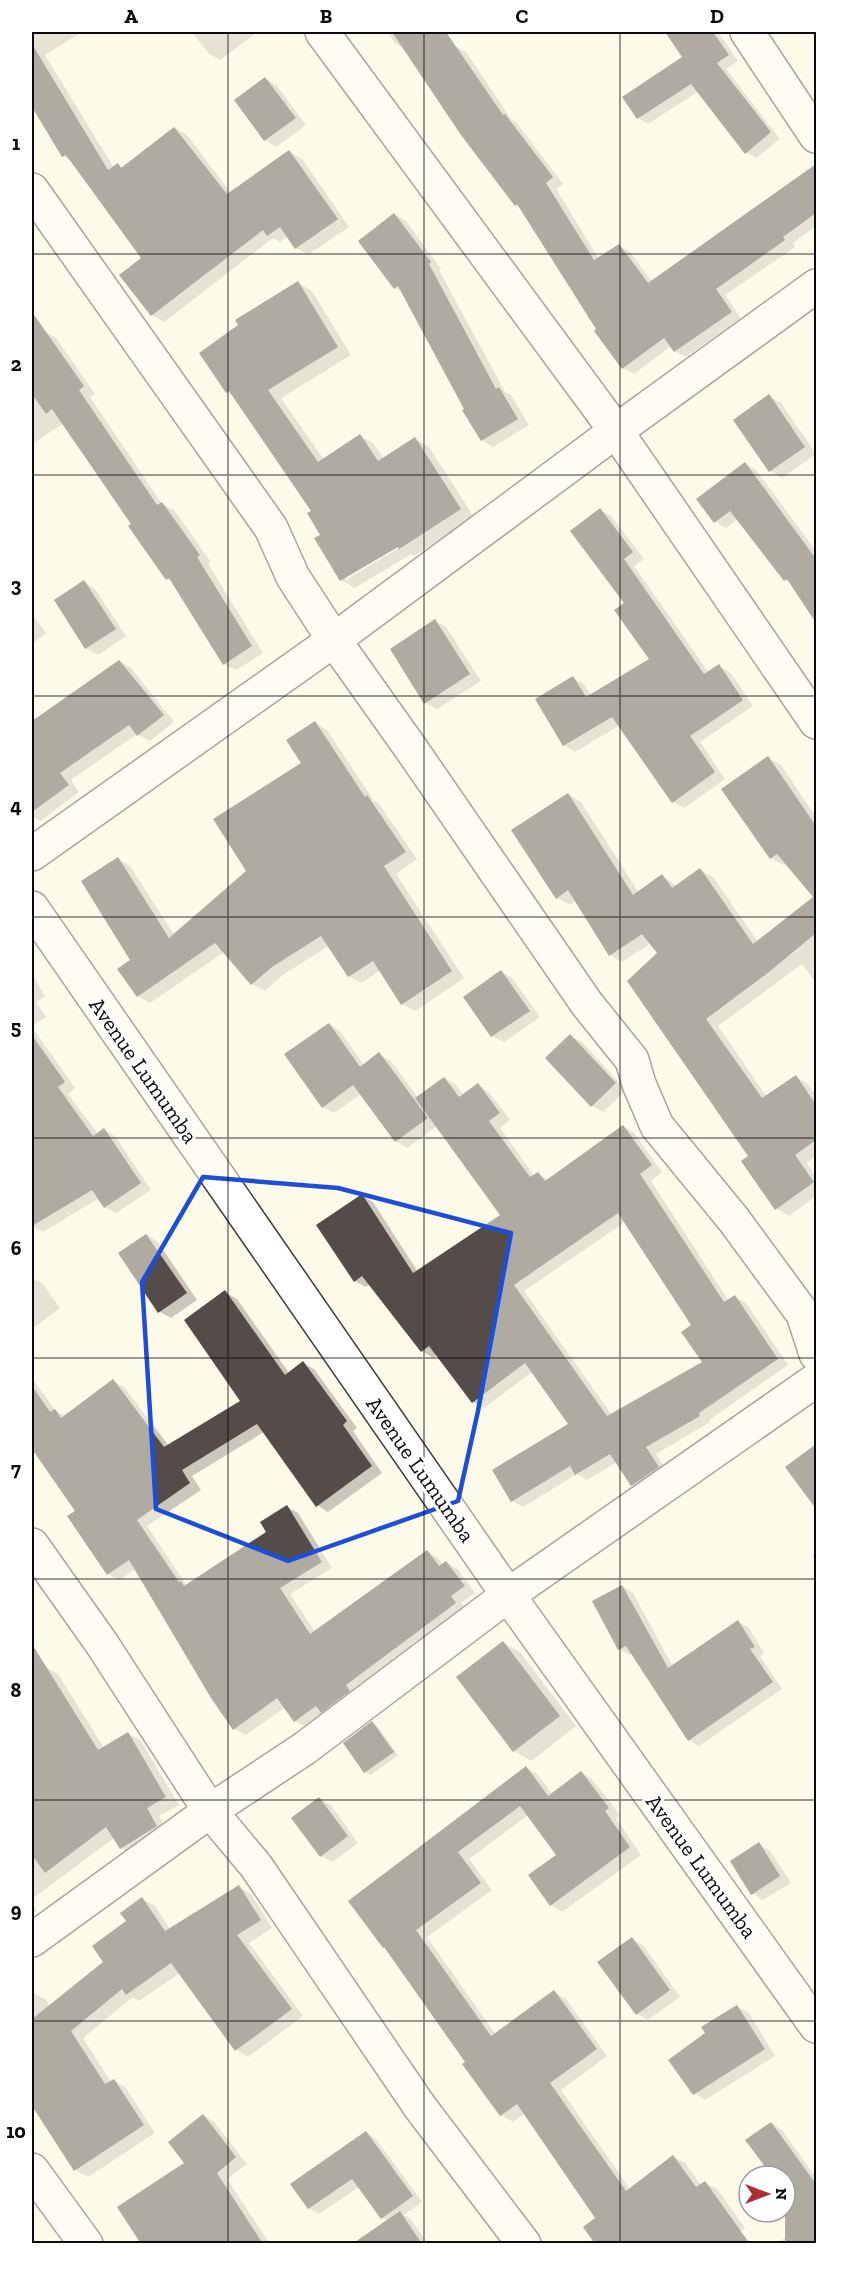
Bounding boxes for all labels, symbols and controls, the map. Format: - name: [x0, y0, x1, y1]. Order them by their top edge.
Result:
- text: A: [124, 4, 138, 28]
- text: B: [320, 4, 332, 28]
- text: C: [516, 4, 529, 28]
- text: D: [710, 4, 724, 28]
- text: 1: [12, 131, 20, 155]
- text: 2: [11, 352, 22, 376]
- text: 3: [11, 573, 22, 597]
- text: 4: [10, 794, 22, 818]
- street label: Avenue Lumumba: [83, 992, 204, 1149]
- text: 5: [11, 1015, 21, 1039]
- text: 6: [11, 1236, 22, 1260]
- street label: Avenue Lumumba: [360, 1391, 481, 1548]
- text: 7: [11, 1457, 21, 1481]
- text: 8: [11, 1678, 22, 1702]
- street label: Avenue Lumumba: [640, 1789, 763, 1944]
- text: 9: [11, 1898, 22, 1922]
- text: 10: [6, 2119, 26, 2143]
- north arrow: [737, 2164, 797, 2224]
- text: N: [772, 2188, 791, 2200]

